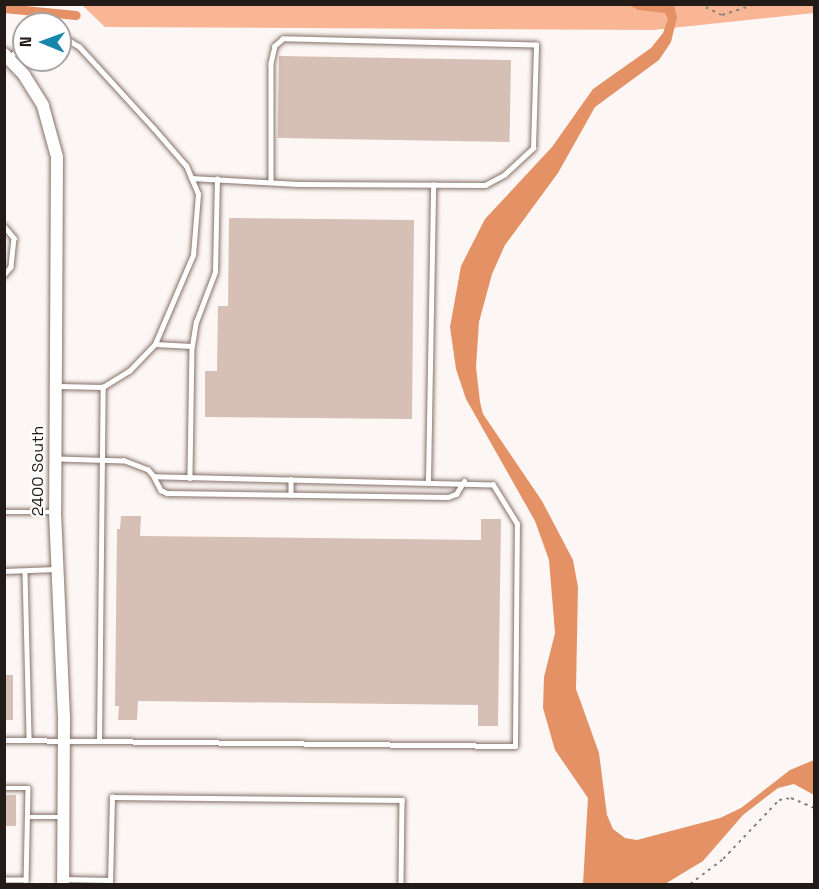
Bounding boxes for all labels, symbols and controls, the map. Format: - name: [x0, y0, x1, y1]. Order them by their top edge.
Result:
- north arrow: [12, 12, 72, 72]
- text: N: [15, 36, 36, 47]
- street label: 2400 South: [28, 426, 48, 516]

